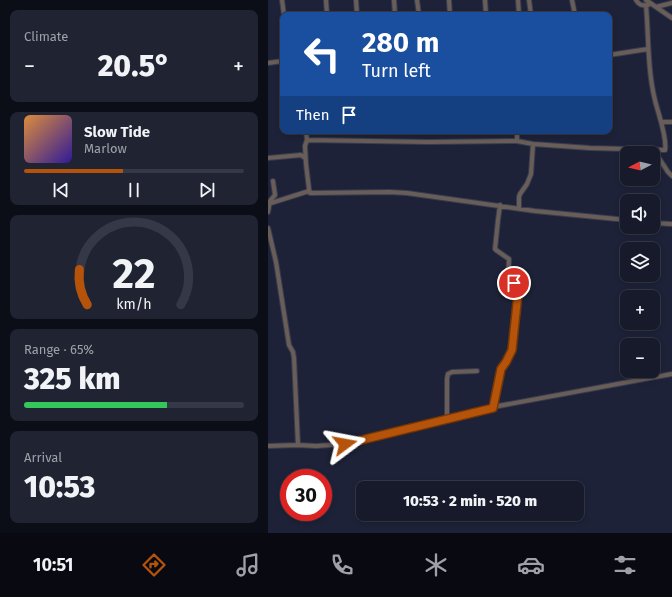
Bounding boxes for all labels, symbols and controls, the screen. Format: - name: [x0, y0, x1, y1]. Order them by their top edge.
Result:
- text: 280 m: [362, 26, 439, 59]
- icon: left: [296, 28, 348, 80]
- text: Climate: [24, 29, 68, 44]
- text: 20.5°: [98, 48, 170, 84]
- text: −: [24, 53, 35, 80]
- text: +: [233, 53, 244, 80]
- text: Turn left: [362, 60, 431, 82]
- icon: arrive: [338, 104, 360, 126]
- text: Then: [296, 106, 330, 124]
- text: Slow Tide: [84, 123, 150, 141]
- text: Marlow: [84, 141, 127, 156]
- north arrow: [620, 146, 660, 186]
- map controls: [620, 146, 660, 378]
- icon: previous: [50, 179, 72, 201]
- icon: pause: [123, 179, 145, 201]
- icon: next: [196, 179, 218, 201]
- button: sound: [620, 194, 660, 234]
- button: layers: [620, 242, 660, 282]
- text: 22: [112, 248, 156, 298]
- pin: [497, 266, 531, 300]
- icon: arrive: [503, 272, 525, 294]
- button: +: [620, 290, 660, 330]
- text: km/h: [116, 295, 152, 312]
- button: −: [620, 338, 660, 378]
- text: Range · 65%: [24, 342, 94, 357]
- text: 325 km: [24, 361, 121, 397]
- position arrow: [324, 423, 366, 465]
- text: Arrival: [24, 450, 62, 465]
- text: 10:53: [24, 469, 95, 505]
- speed limit sign: 30: [280, 469, 332, 521]
- text: 10:53 · 2 min · 520 m: [403, 492, 537, 510]
- icon: directions: [140, 551, 168, 579]
- icon: music: [234, 551, 262, 579]
- icon: phone: [328, 551, 356, 579]
- icon: climate: [422, 551, 450, 579]
- icon: car: [517, 551, 545, 579]
- icon: filters: [611, 551, 639, 579]
- text: 10:51: [33, 554, 73, 576]

